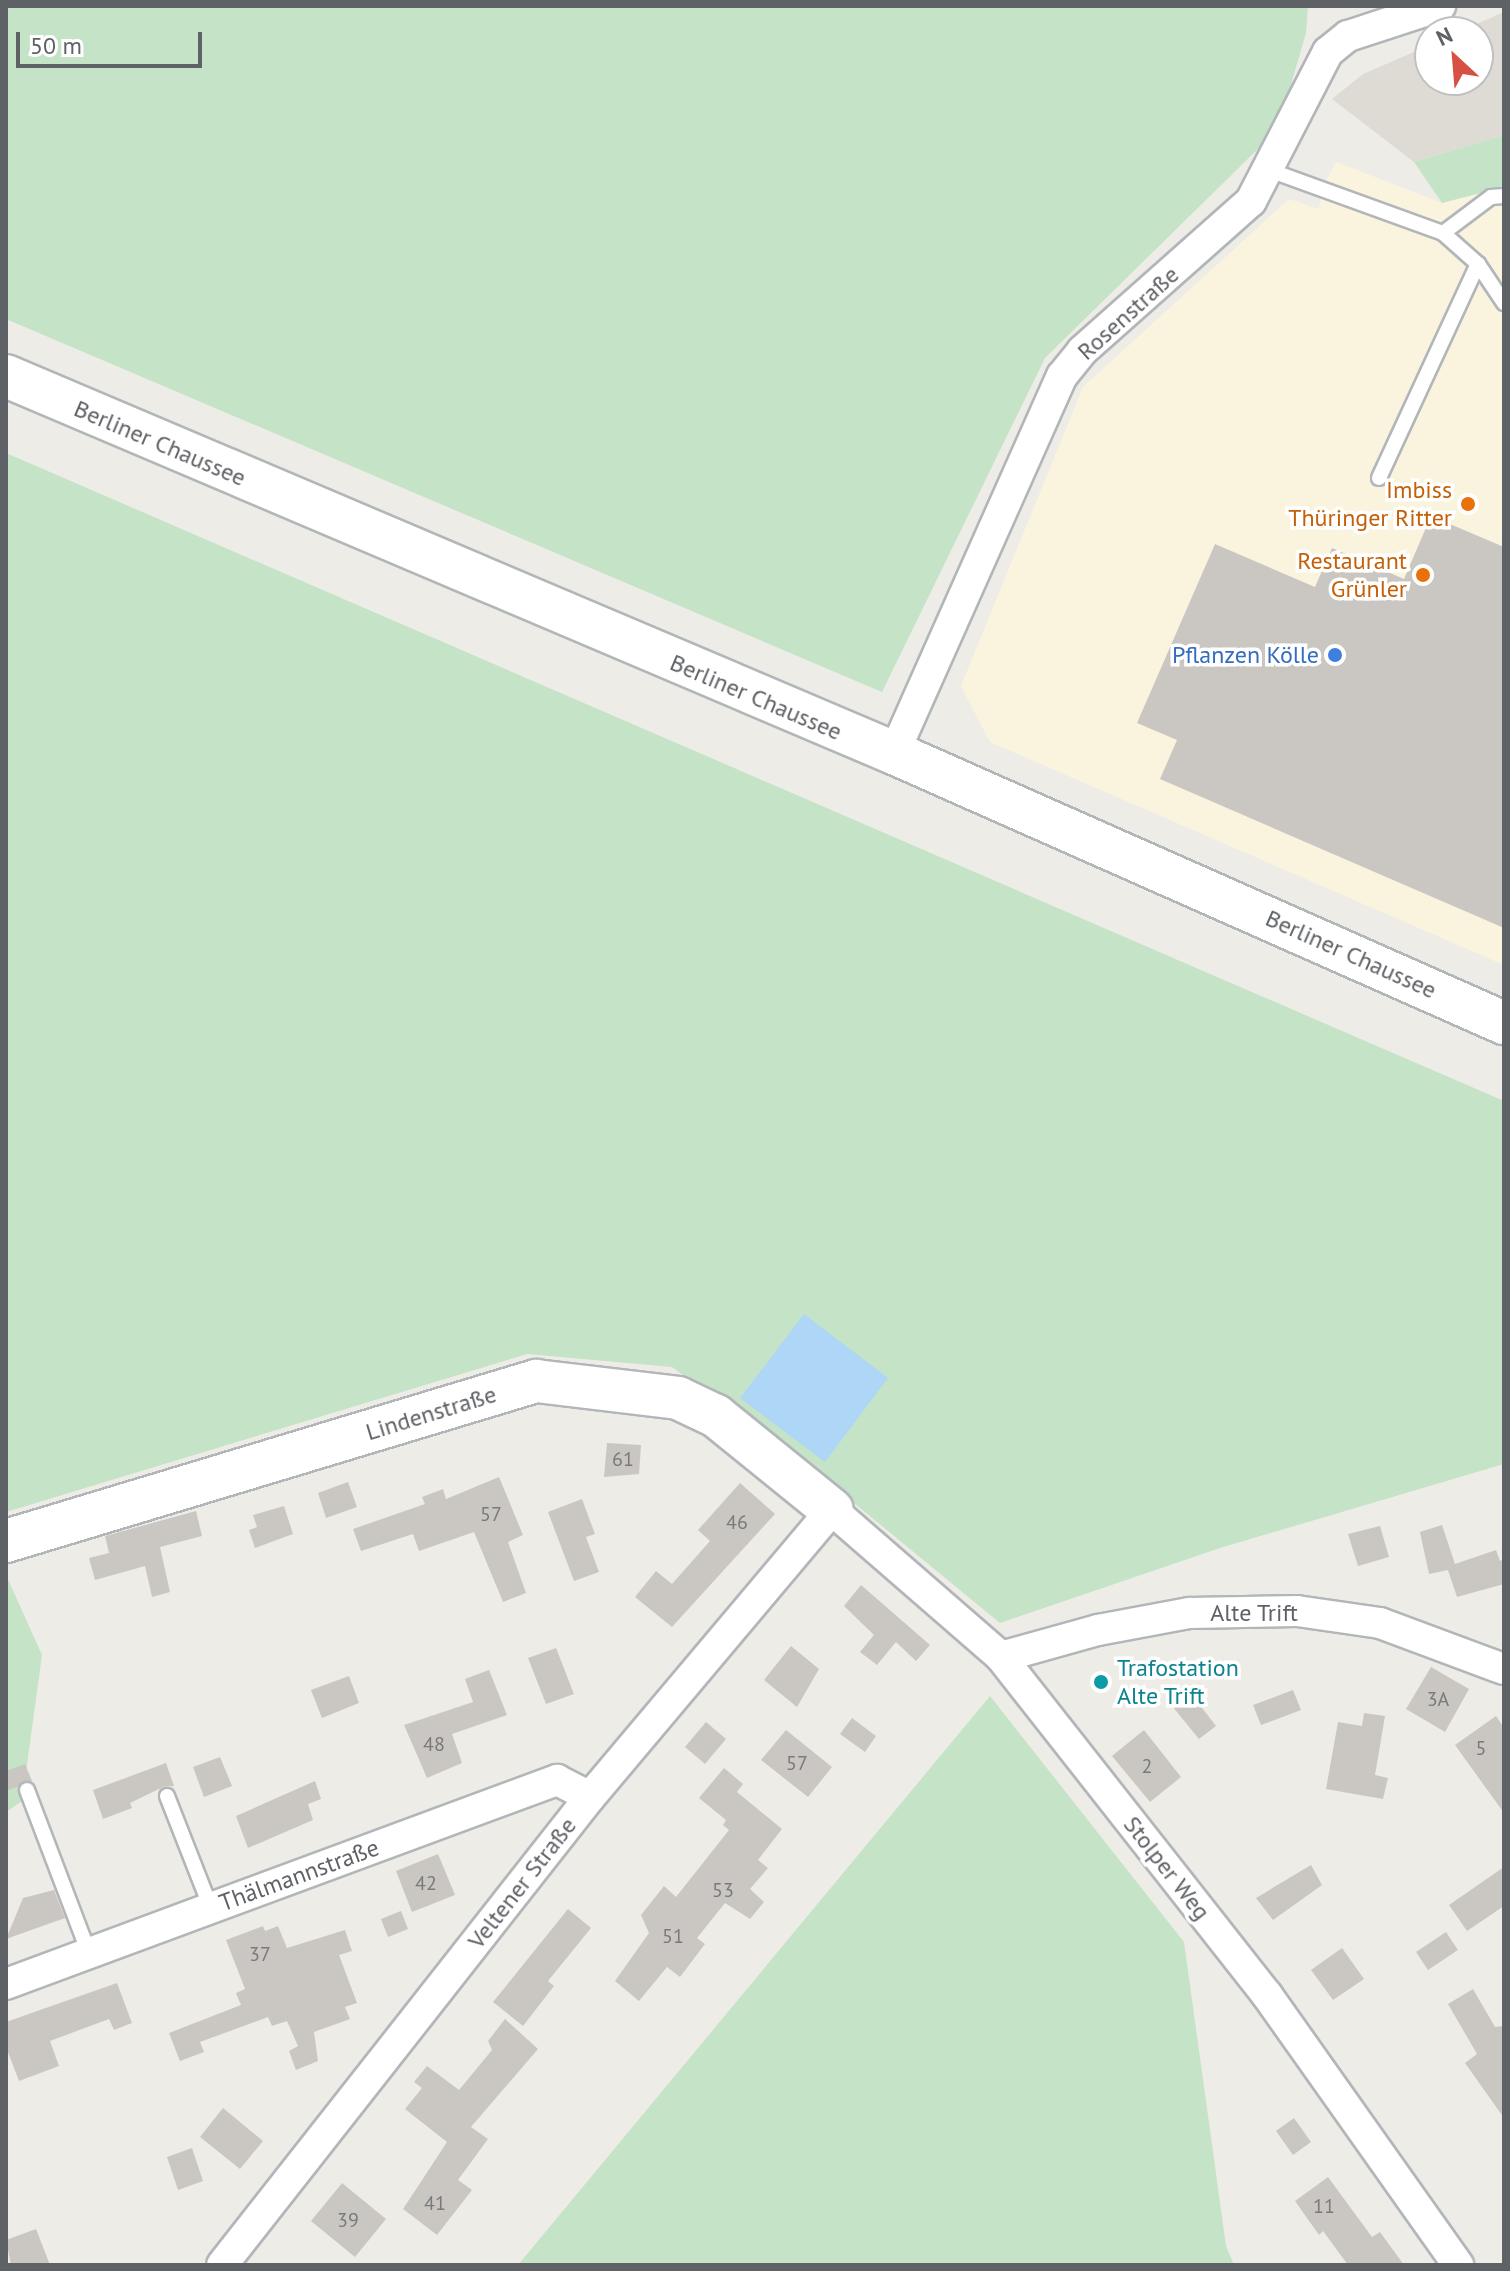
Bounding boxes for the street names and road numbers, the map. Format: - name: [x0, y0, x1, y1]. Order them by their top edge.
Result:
- street label: Rosenstraße: [1072, 260, 1184, 366]
- street label: Berliner Chaussee: [70, 394, 250, 492]
- street label: Berliner Chaussee: [666, 648, 846, 746]
- street label: Berliner Chaussee: [1261, 903, 1441, 1005]
- street label: Lindenstraße: [362, 1380, 500, 1446]
- street label: Alte Trift: [1210, 1599, 1298, 1627]
- street label: Stolper Weg: [1118, 1810, 1216, 1926]
- street label: Veltener Straße: [462, 1812, 582, 1954]
- street label: Thälmannstraße: [215, 1833, 383, 1917]

